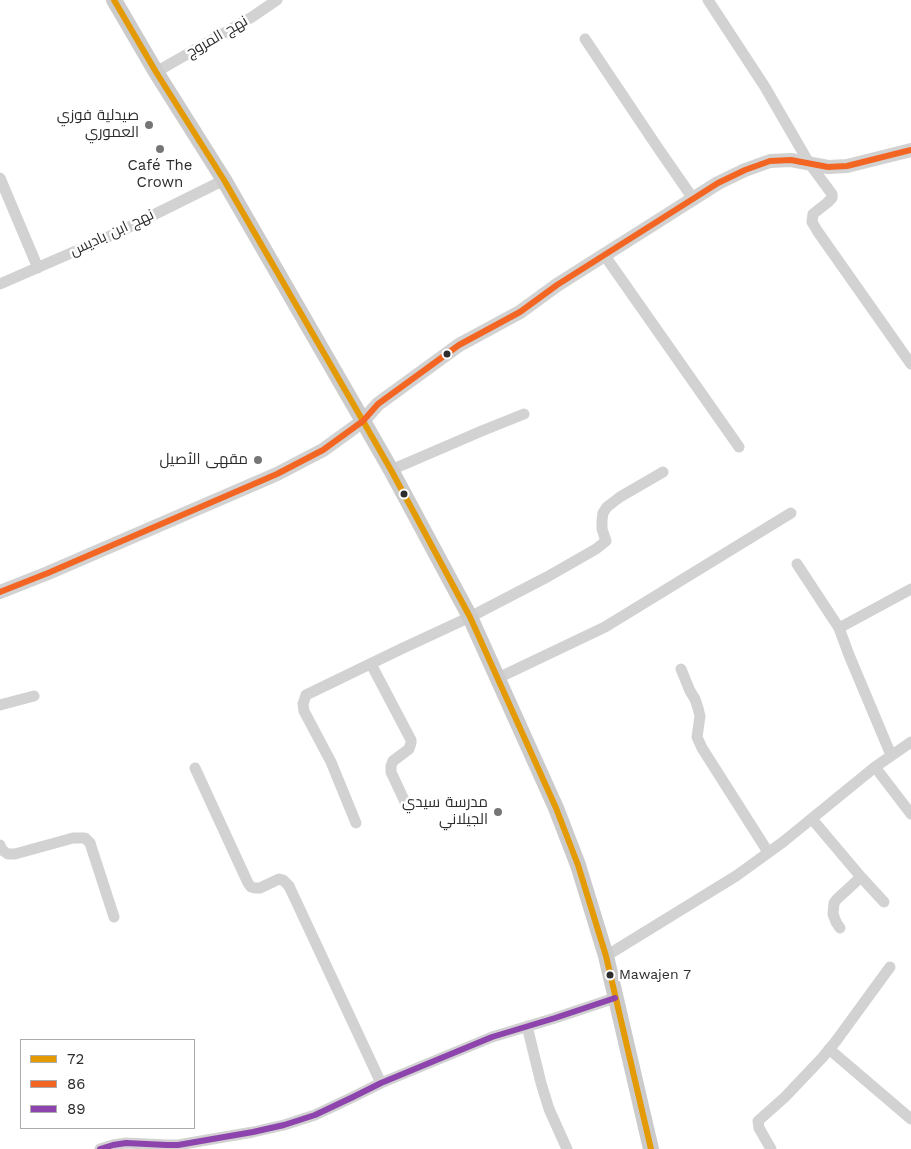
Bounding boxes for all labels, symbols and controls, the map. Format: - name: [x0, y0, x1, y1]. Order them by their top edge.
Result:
- street label: نهج المروج: [183, 12, 251, 62]
- place label: صيدلية فوزي العموري: [57, 107, 139, 142]
- marker: صيدلية فوزي العموري: [143, 119, 155, 131]
- marker: Café The Crown: [154, 143, 166, 155]
- place label: Café The Crown: [128, 157, 192, 192]
- street label: نهج ابن باديس: [67, 206, 157, 260]
- unlabelled marker: [442, 349, 452, 359]
- place label: مقهى الأصيل: [160, 451, 248, 469]
- marker: مقهى الأصيل: [252, 454, 264, 466]
- unlabelled marker: [399, 489, 409, 499]
- place label: مدرسة سيدي الجيلاني: [402, 794, 488, 829]
- marker: مدرسة سيدي الجيلاني: [492, 806, 504, 818]
- place label: Mawajen 7: [619, 967, 691, 983]
- marker: Mawajen 7: [605, 970, 615, 980]
- legend: [20, 1039, 195, 1129]
- text: 72: [67, 1050, 84, 1068]
- text: 86: [67, 1075, 85, 1093]
- text: 89: [67, 1100, 86, 1118]

